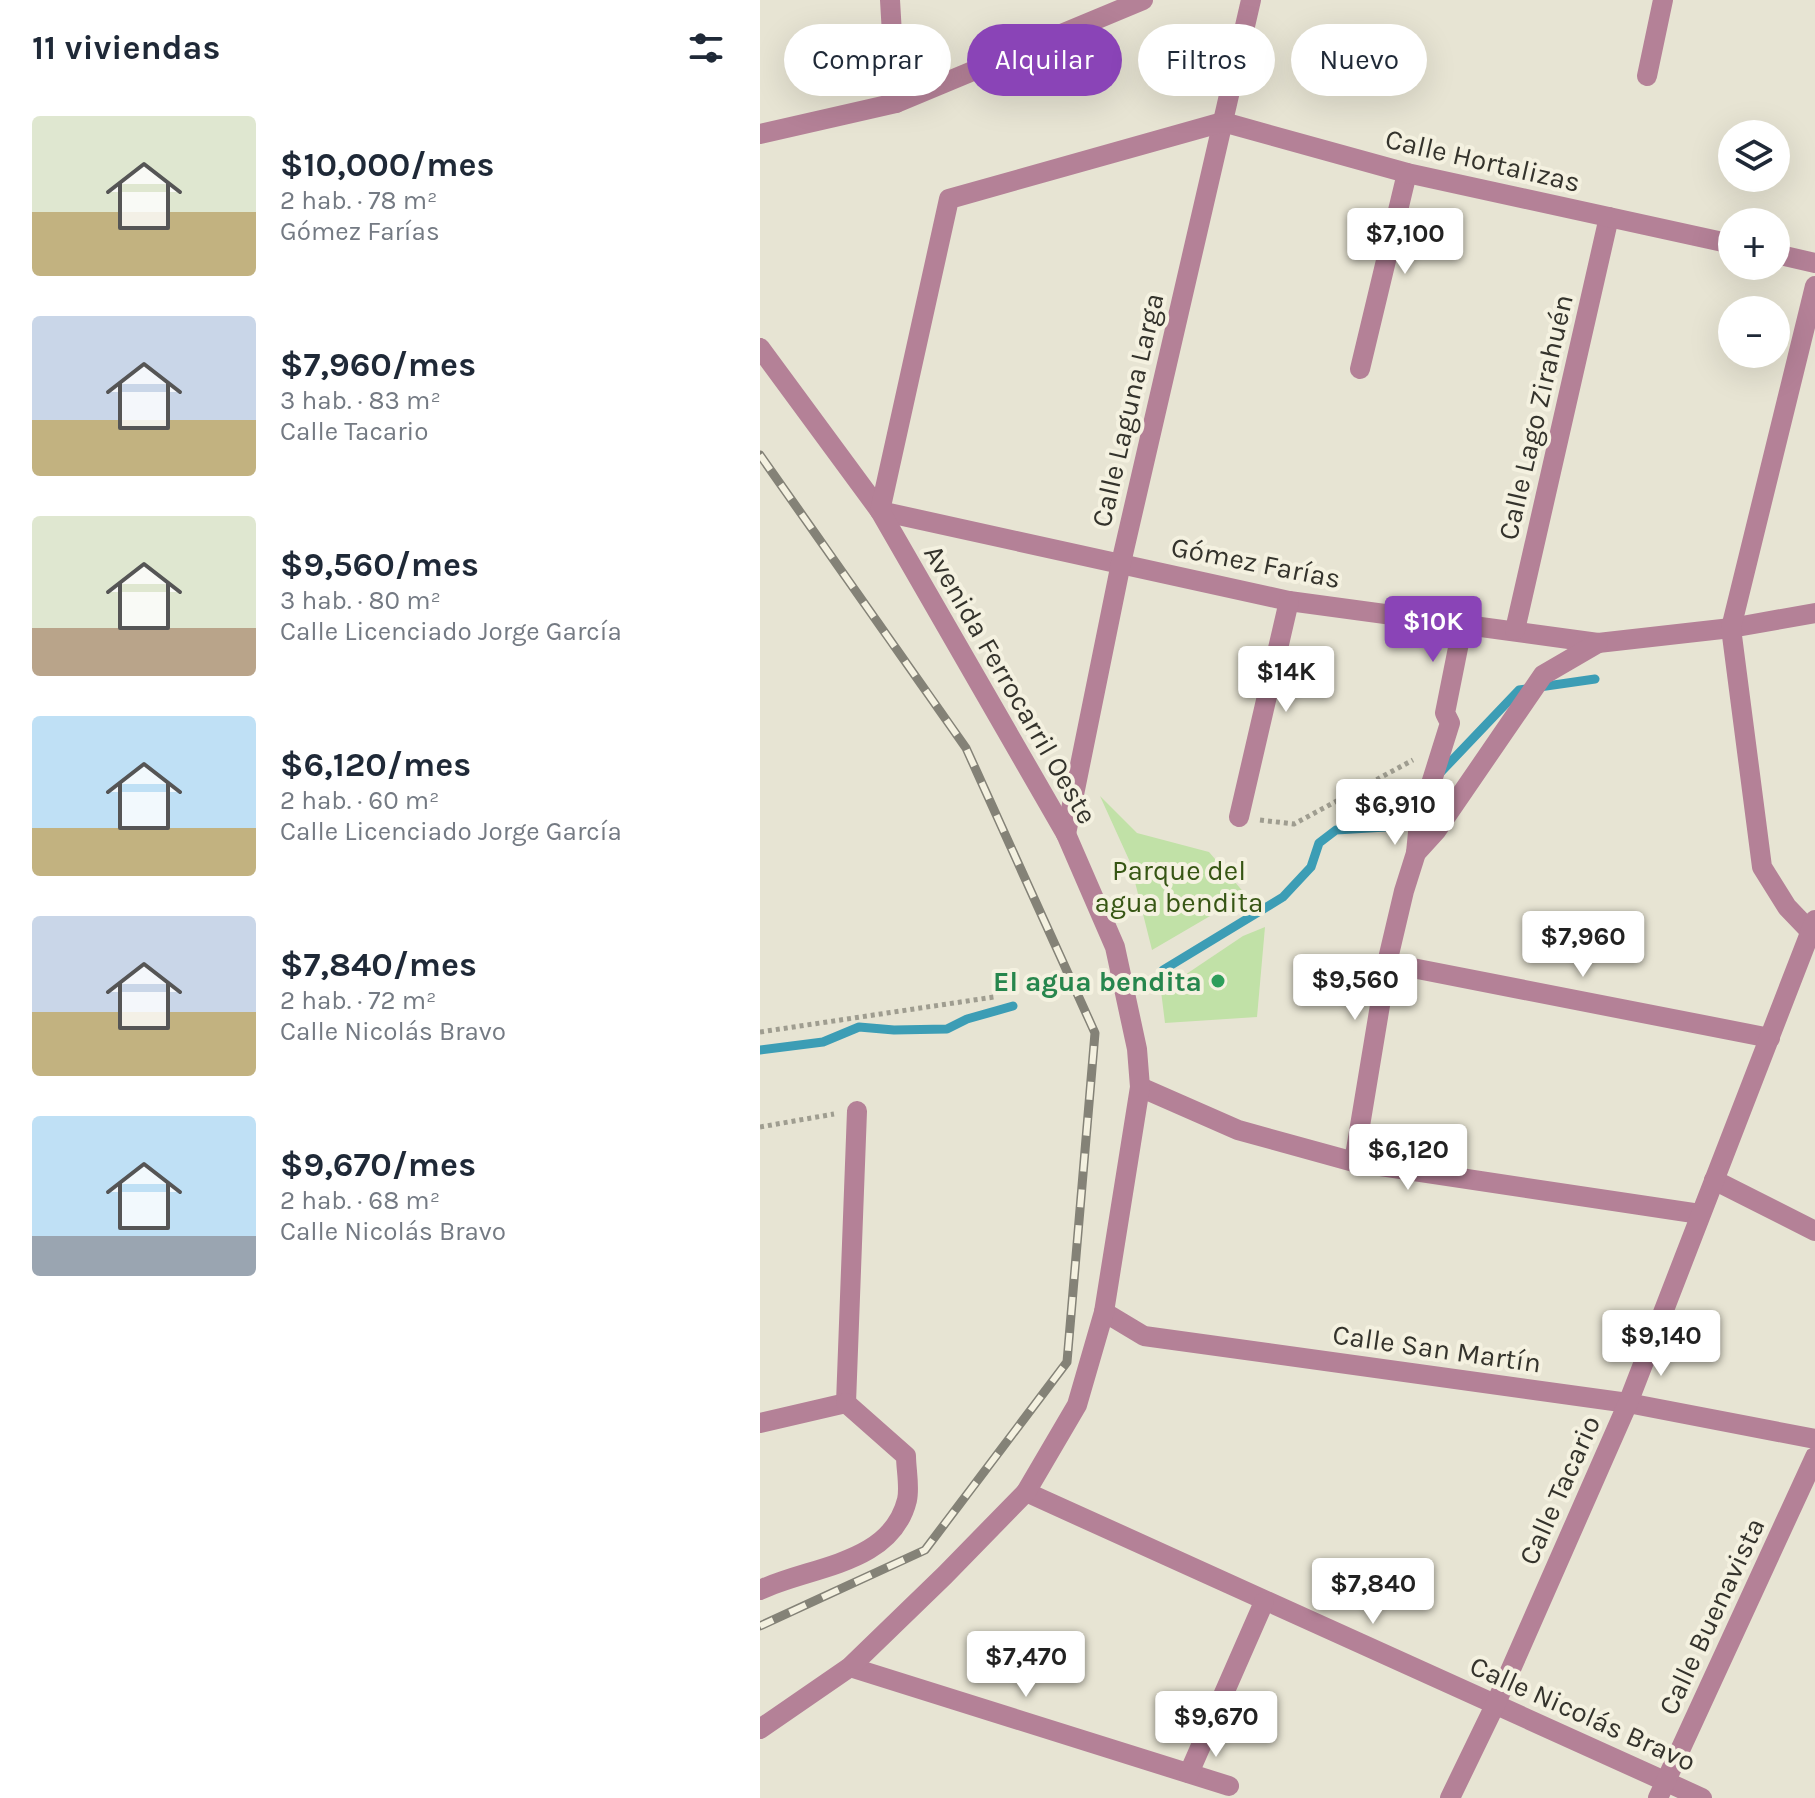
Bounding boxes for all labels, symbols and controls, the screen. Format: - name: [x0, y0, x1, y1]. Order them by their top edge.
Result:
- chip: Comprar: [784, 24, 951, 96]
- chip: Alquilar: [967, 24, 1122, 96]
- chip: Filtros: [1138, 24, 1275, 96]
- chip: Nuevo: [1291, 24, 1427, 96]
- icon: filters: [684, 26, 728, 70]
- text: 11 viviendas: [32, 28, 220, 68]
- map controls: [1718, 120, 1790, 368]
- button: layers: [1718, 120, 1790, 192]
- street label: Calle Hortalizas: [1382, 122, 1584, 199]
- text: $10,000/mes: [280, 145, 494, 185]
- icon: home: [96, 148, 192, 244]
- text: 2 hab. · 78 m²: [280, 185, 437, 216]
- pin: $7,100: [1340, 208, 1470, 276]
- button: +: [1718, 208, 1790, 280]
- text: Gómez Farías: [280, 216, 440, 247]
- text: $7,100: [1365, 218, 1445, 249]
- street label: Calle Laguna Larga: [1085, 290, 1170, 530]
- street label: Calle Lago Zirahuén: [1491, 291, 1580, 543]
- button: −: [1718, 296, 1790, 368]
- text: $7,960/mes: [280, 345, 476, 385]
- icon: home: [96, 348, 192, 444]
- text: 3 hab. · 83 m²: [280, 385, 441, 416]
- text: Calle Tacario: [280, 416, 429, 447]
- street label: Gómez Farías: [1168, 530, 1343, 595]
- street label: Avenida Ferrocarril Oeste: [917, 539, 1104, 830]
- text: $9,560/mes: [280, 545, 479, 585]
- icon: home: [96, 548, 192, 644]
- text: 3 hab. · 80 m²: [280, 585, 441, 616]
- pin: $10K: [1386, 596, 1480, 664]
- text: $10K: [1403, 606, 1463, 637]
- text: Calle Licenciado Jorge García: [280, 616, 622, 647]
- pin: $14K: [1239, 646, 1333, 714]
- text: $14K: [1256, 656, 1316, 687]
- text: $6,120/mes: [280, 745, 471, 785]
- icon: home: [96, 748, 192, 844]
- pin: $6,910: [1330, 779, 1460, 847]
- text: 2 hab. · 60 m²: [280, 785, 440, 816]
- text: $6,910: [1354, 789, 1436, 820]
- text: Calle Licenciado Jorge García: [280, 816, 622, 847]
- park label: Parque del agua bendita: [1095, 854, 1263, 919]
- pin: $7,960: [1518, 911, 1648, 979]
- text: $7,960: [1540, 921, 1626, 952]
- text: $7,840/mes: [280, 945, 477, 985]
- icon: home: [96, 948, 192, 1044]
- pin: $9,560: [1290, 954, 1420, 1022]
- text: $9,560: [1311, 964, 1399, 995]
- place label: El agua bendita: [993, 965, 1202, 998]
- marker: El agua bendita: [1209, 972, 1227, 990]
- text: 2 hab. · 72 m²: [280, 985, 436, 1016]
- text: Calle Nicolás Bravo: [280, 1016, 506, 1047]
- pin: $6,120: [1343, 1124, 1473, 1192]
- text: $6,120: [1367, 1134, 1449, 1165]
- text: $9,670/mes: [280, 1145, 476, 1185]
- icon: home: [96, 1148, 192, 1244]
- text: 2 hab. · 68 m²: [280, 1185, 440, 1216]
- text: Calle Nicolás Bravo: [280, 1216, 506, 1247]
- pin: $9,140: [1596, 1310, 1726, 1378]
- street label: Calle San Martín: [1331, 1318, 1543, 1379]
- text: $9,140: [1620, 1320, 1702, 1351]
- street label: Calle Tacario: [1512, 1410, 1607, 1570]
- street label: Calle Buenavista: [1651, 1513, 1772, 1720]
- pin: $7,840: [1308, 1558, 1438, 1626]
- text: $7,840: [1330, 1568, 1416, 1599]
- pin: $7,470: [961, 1631, 1091, 1699]
- text: $7,470: [985, 1641, 1067, 1672]
- street label: Calle Nicolás Bravo: [1465, 1649, 1701, 1778]
- pin: $9,670: [1151, 1691, 1281, 1759]
- text: $9,670: [1173, 1701, 1259, 1732]

